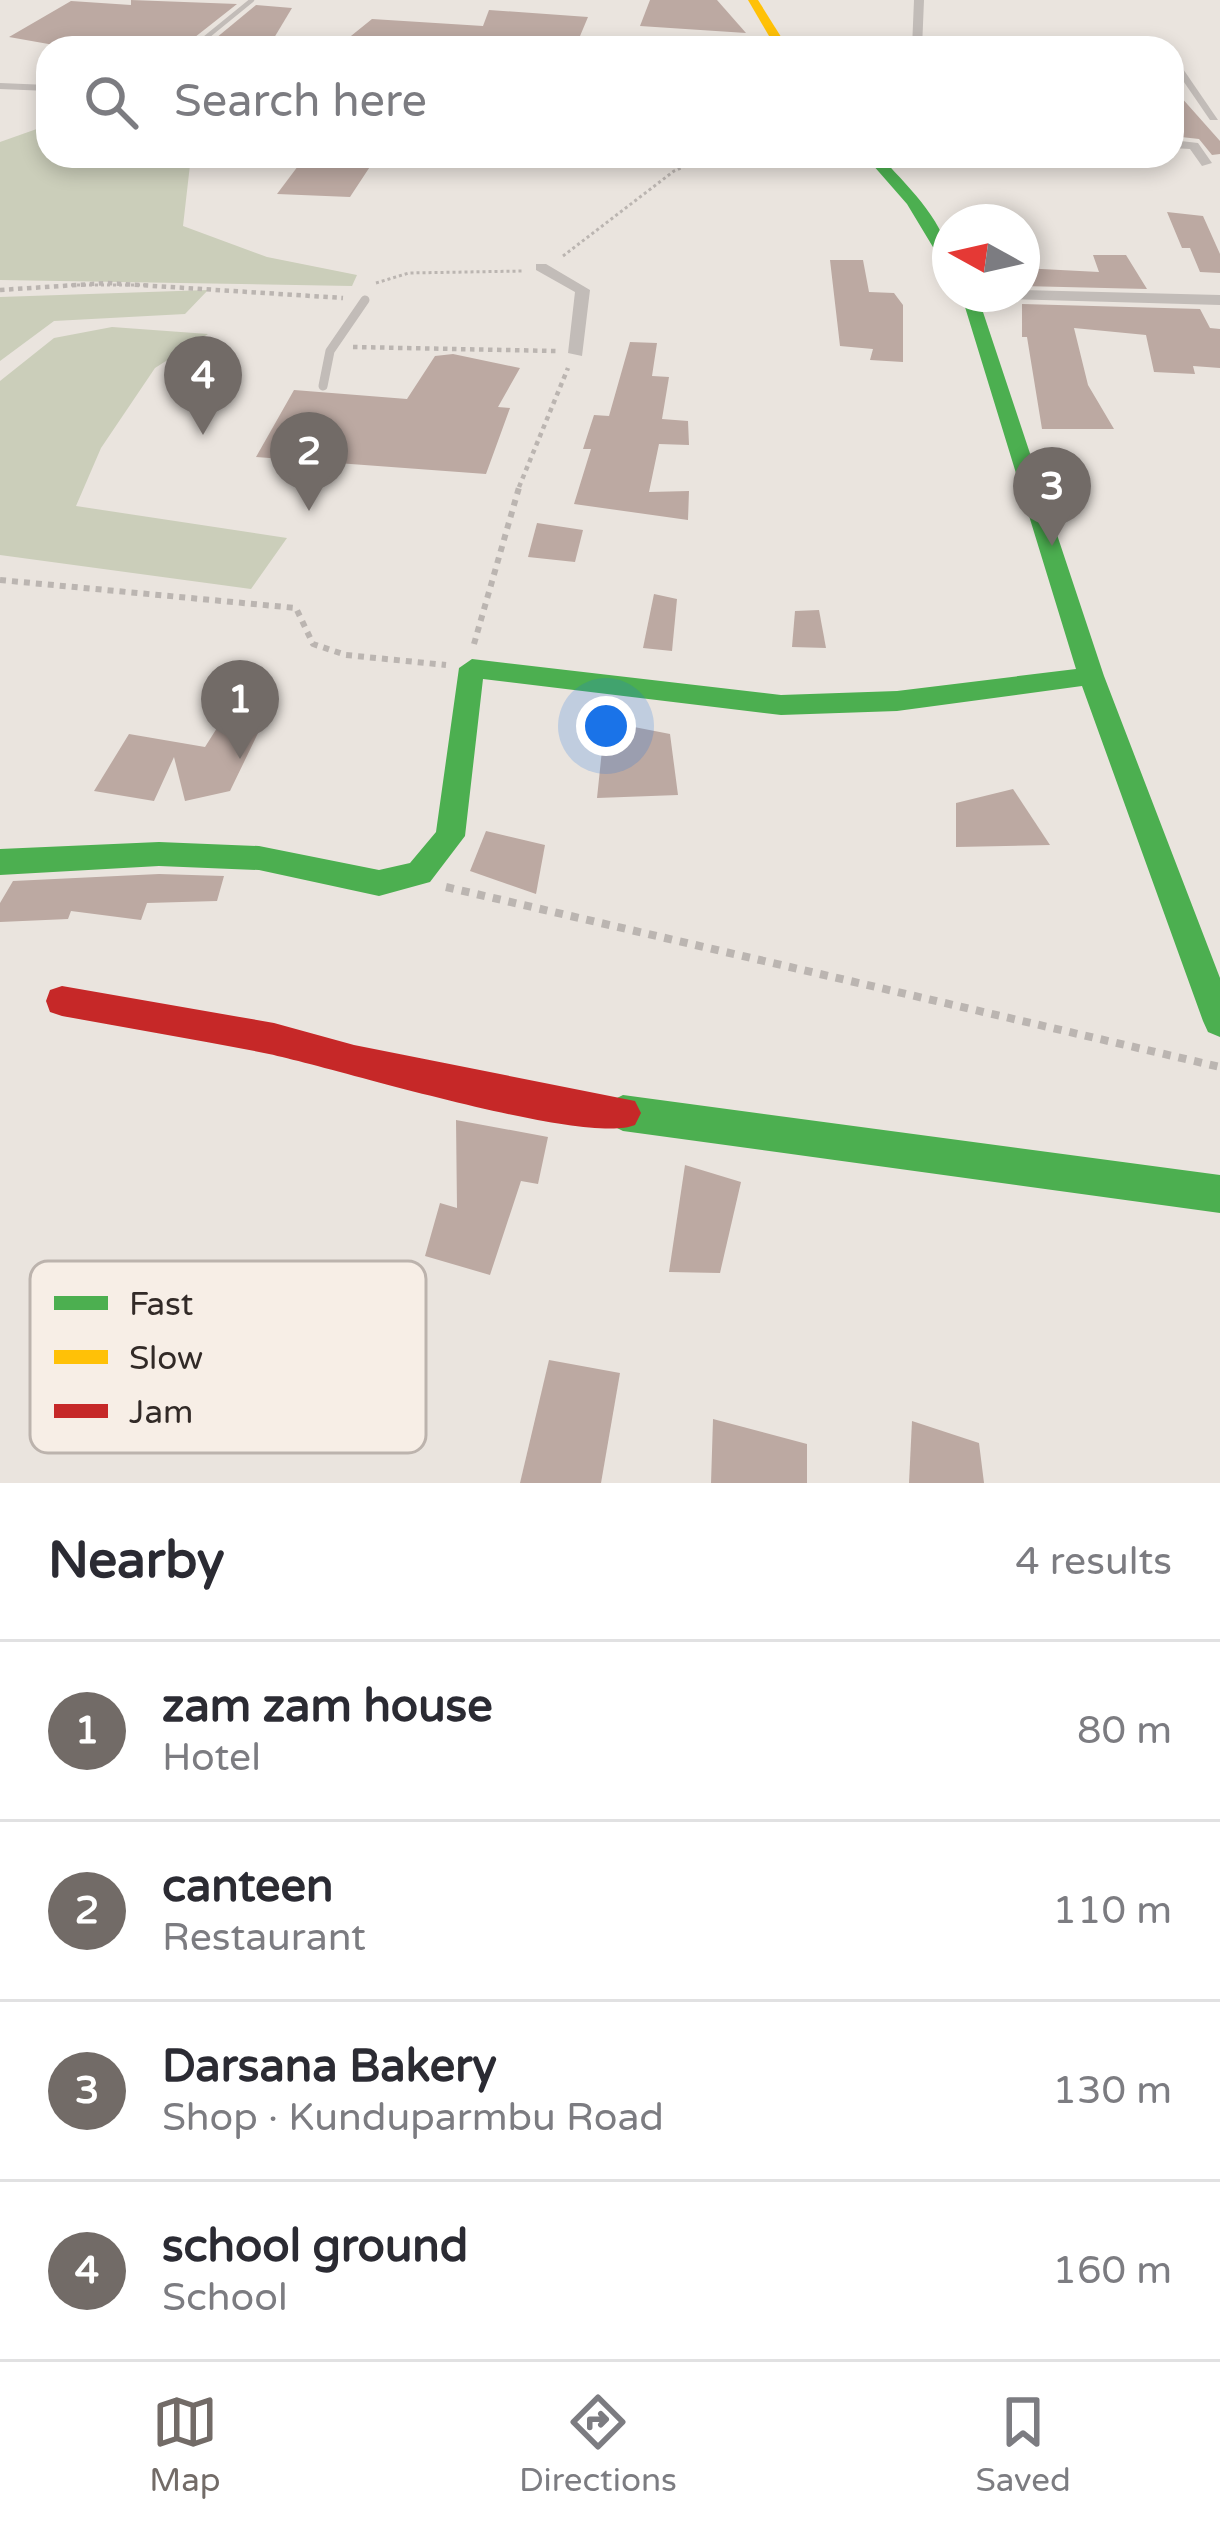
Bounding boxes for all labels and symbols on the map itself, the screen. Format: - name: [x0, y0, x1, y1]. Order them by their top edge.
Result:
- north arrow: [932, 204, 1040, 312]
- pin: 4: [164, 336, 242, 435]
- pin: 2: [270, 412, 348, 511]
- pin: 3: [1013, 447, 1091, 546]
- pin: 1: [201, 660, 279, 759]
- your location: [576, 696, 636, 756]
- legend: [30, 1261, 426, 1453]
- text: Fast: [129, 1285, 193, 1324]
- text: Slow: [129, 1339, 203, 1378]
- text: Jam: [129, 1393, 193, 1432]

